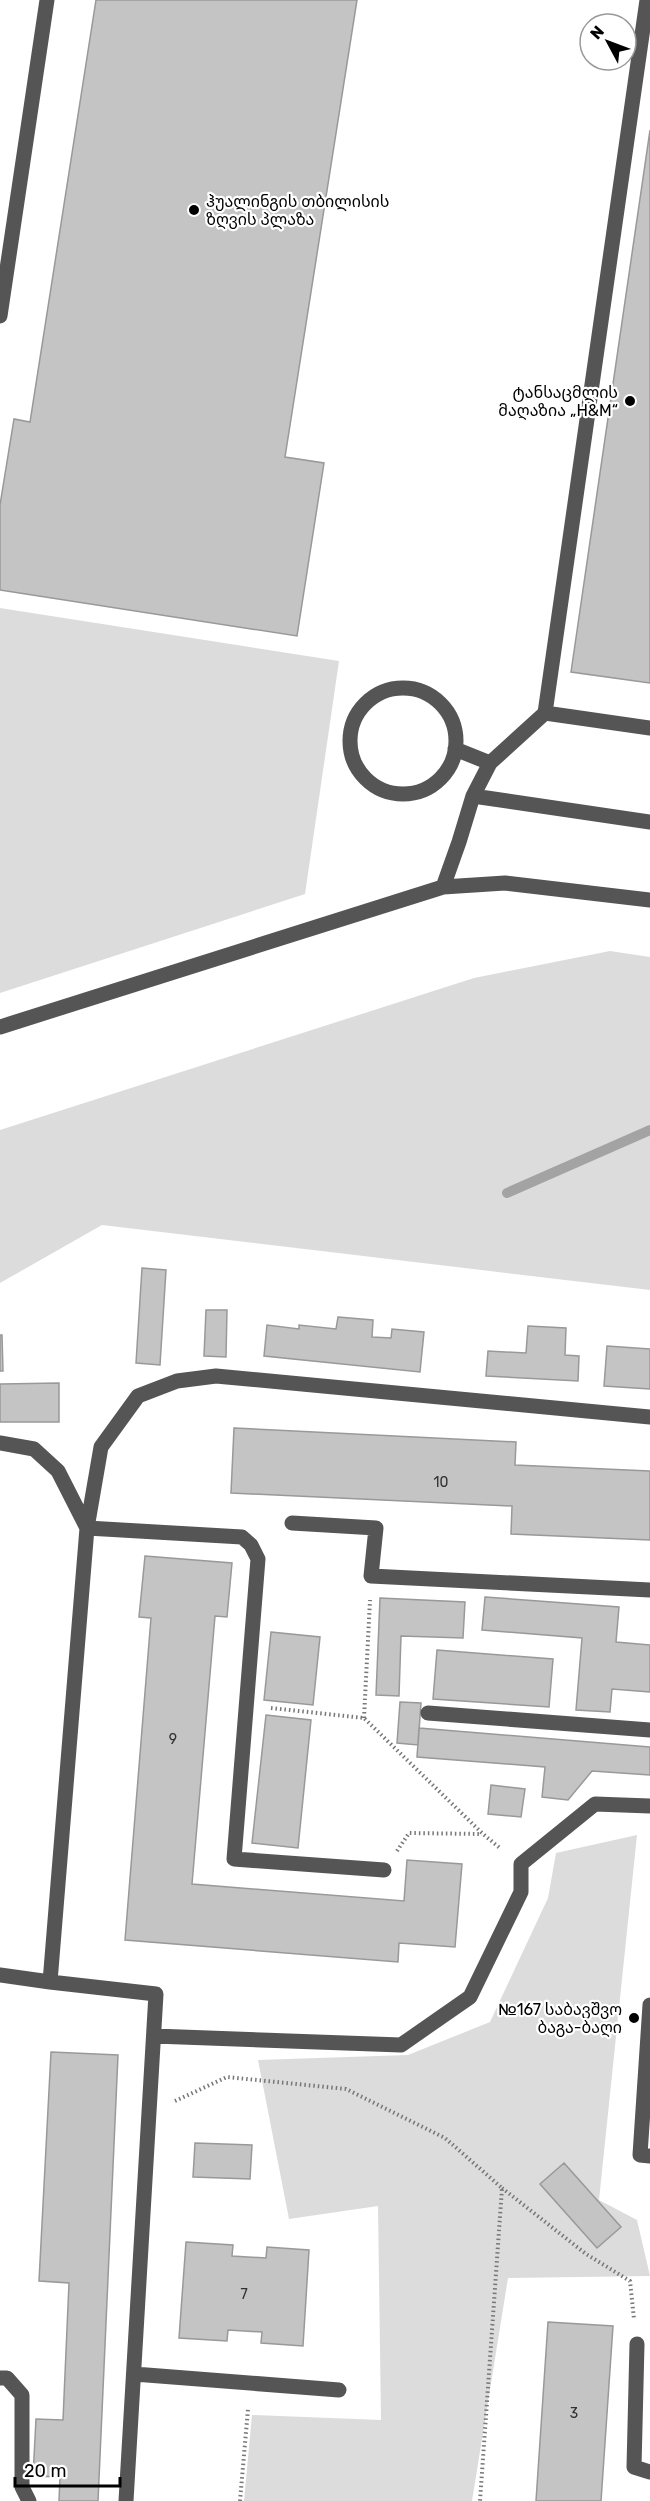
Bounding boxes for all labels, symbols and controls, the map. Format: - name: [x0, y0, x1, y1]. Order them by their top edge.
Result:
- north arrow: [578, 12, 638, 72]
- text: N: [586, 22, 608, 43]
- place label: ჰუალინგის თბილისის ზღვის პლაზა: [206, 192, 389, 230]
- marker: ჰუალინგის თბილისის ზღვის პლაზა: [187, 203, 201, 217]
- place label: ტანსაცმლის მაღაზია „H&M“: [498, 383, 618, 420]
- marker: ტანსაცმლის მაღაზია „H&M“: [623, 394, 637, 408]
- house number: 10: [434, 1474, 449, 1491]
- house number: 9: [169, 1731, 177, 1748]
- place label: №167 საბავშვო ბაგა-ბაღი: [498, 2000, 622, 2037]
- marker: №167 საბავშვო ბაგა-ბაღი: [627, 2011, 641, 2025]
- house number: 7: [240, 2286, 248, 2303]
- house number: 3: [570, 2405, 578, 2422]
- scale bar: [15, 2450, 120, 2488]
- text: 20 m: [24, 2460, 66, 2482]

